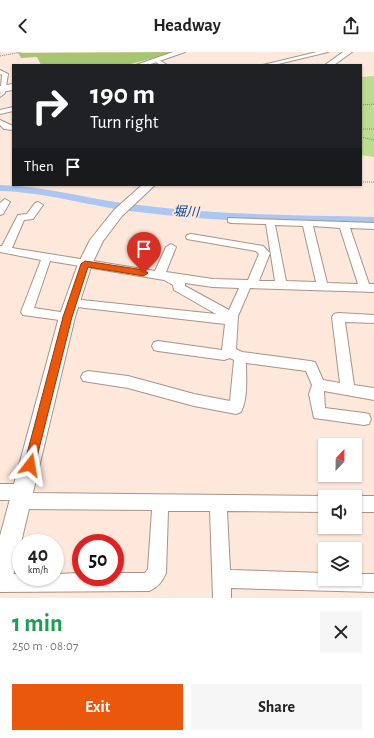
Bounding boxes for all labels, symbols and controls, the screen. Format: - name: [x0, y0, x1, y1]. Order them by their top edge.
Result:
- icon: back: [12, 15, 34, 37]
- icon: share: [340, 15, 362, 37]
- text: Headway: [153, 17, 221, 35]
- icon: right: [24, 80, 76, 132]
- text: 190 m: [90, 81, 155, 109]
- text: Turn right: [90, 114, 159, 132]
- icon: arrive: [62, 156, 84, 178]
- text: Then: [24, 159, 54, 174]
- water label: 堀川: [173, 204, 201, 220]
- pin: [127, 232, 161, 273]
- icon: arrive: [133, 238, 155, 260]
- north arrow: [318, 438, 362, 482]
- map controls: [318, 438, 362, 586]
- position arrow: [9, 444, 51, 486]
- button: sound: [318, 490, 362, 534]
- speed limit sign: 50: [72, 534, 124, 586]
- button: layers: [318, 542, 362, 586]
- text: 40: [28, 545, 48, 565]
- text: km/h: [28, 565, 48, 575]
- button: close: [320, 611, 362, 653]
- text: 1 min: [12, 612, 63, 636]
- text: 250 m · 08:07: [12, 640, 78, 653]
- button: Exit: [12, 684, 183, 730]
- button: Share: [191, 684, 362, 730]

